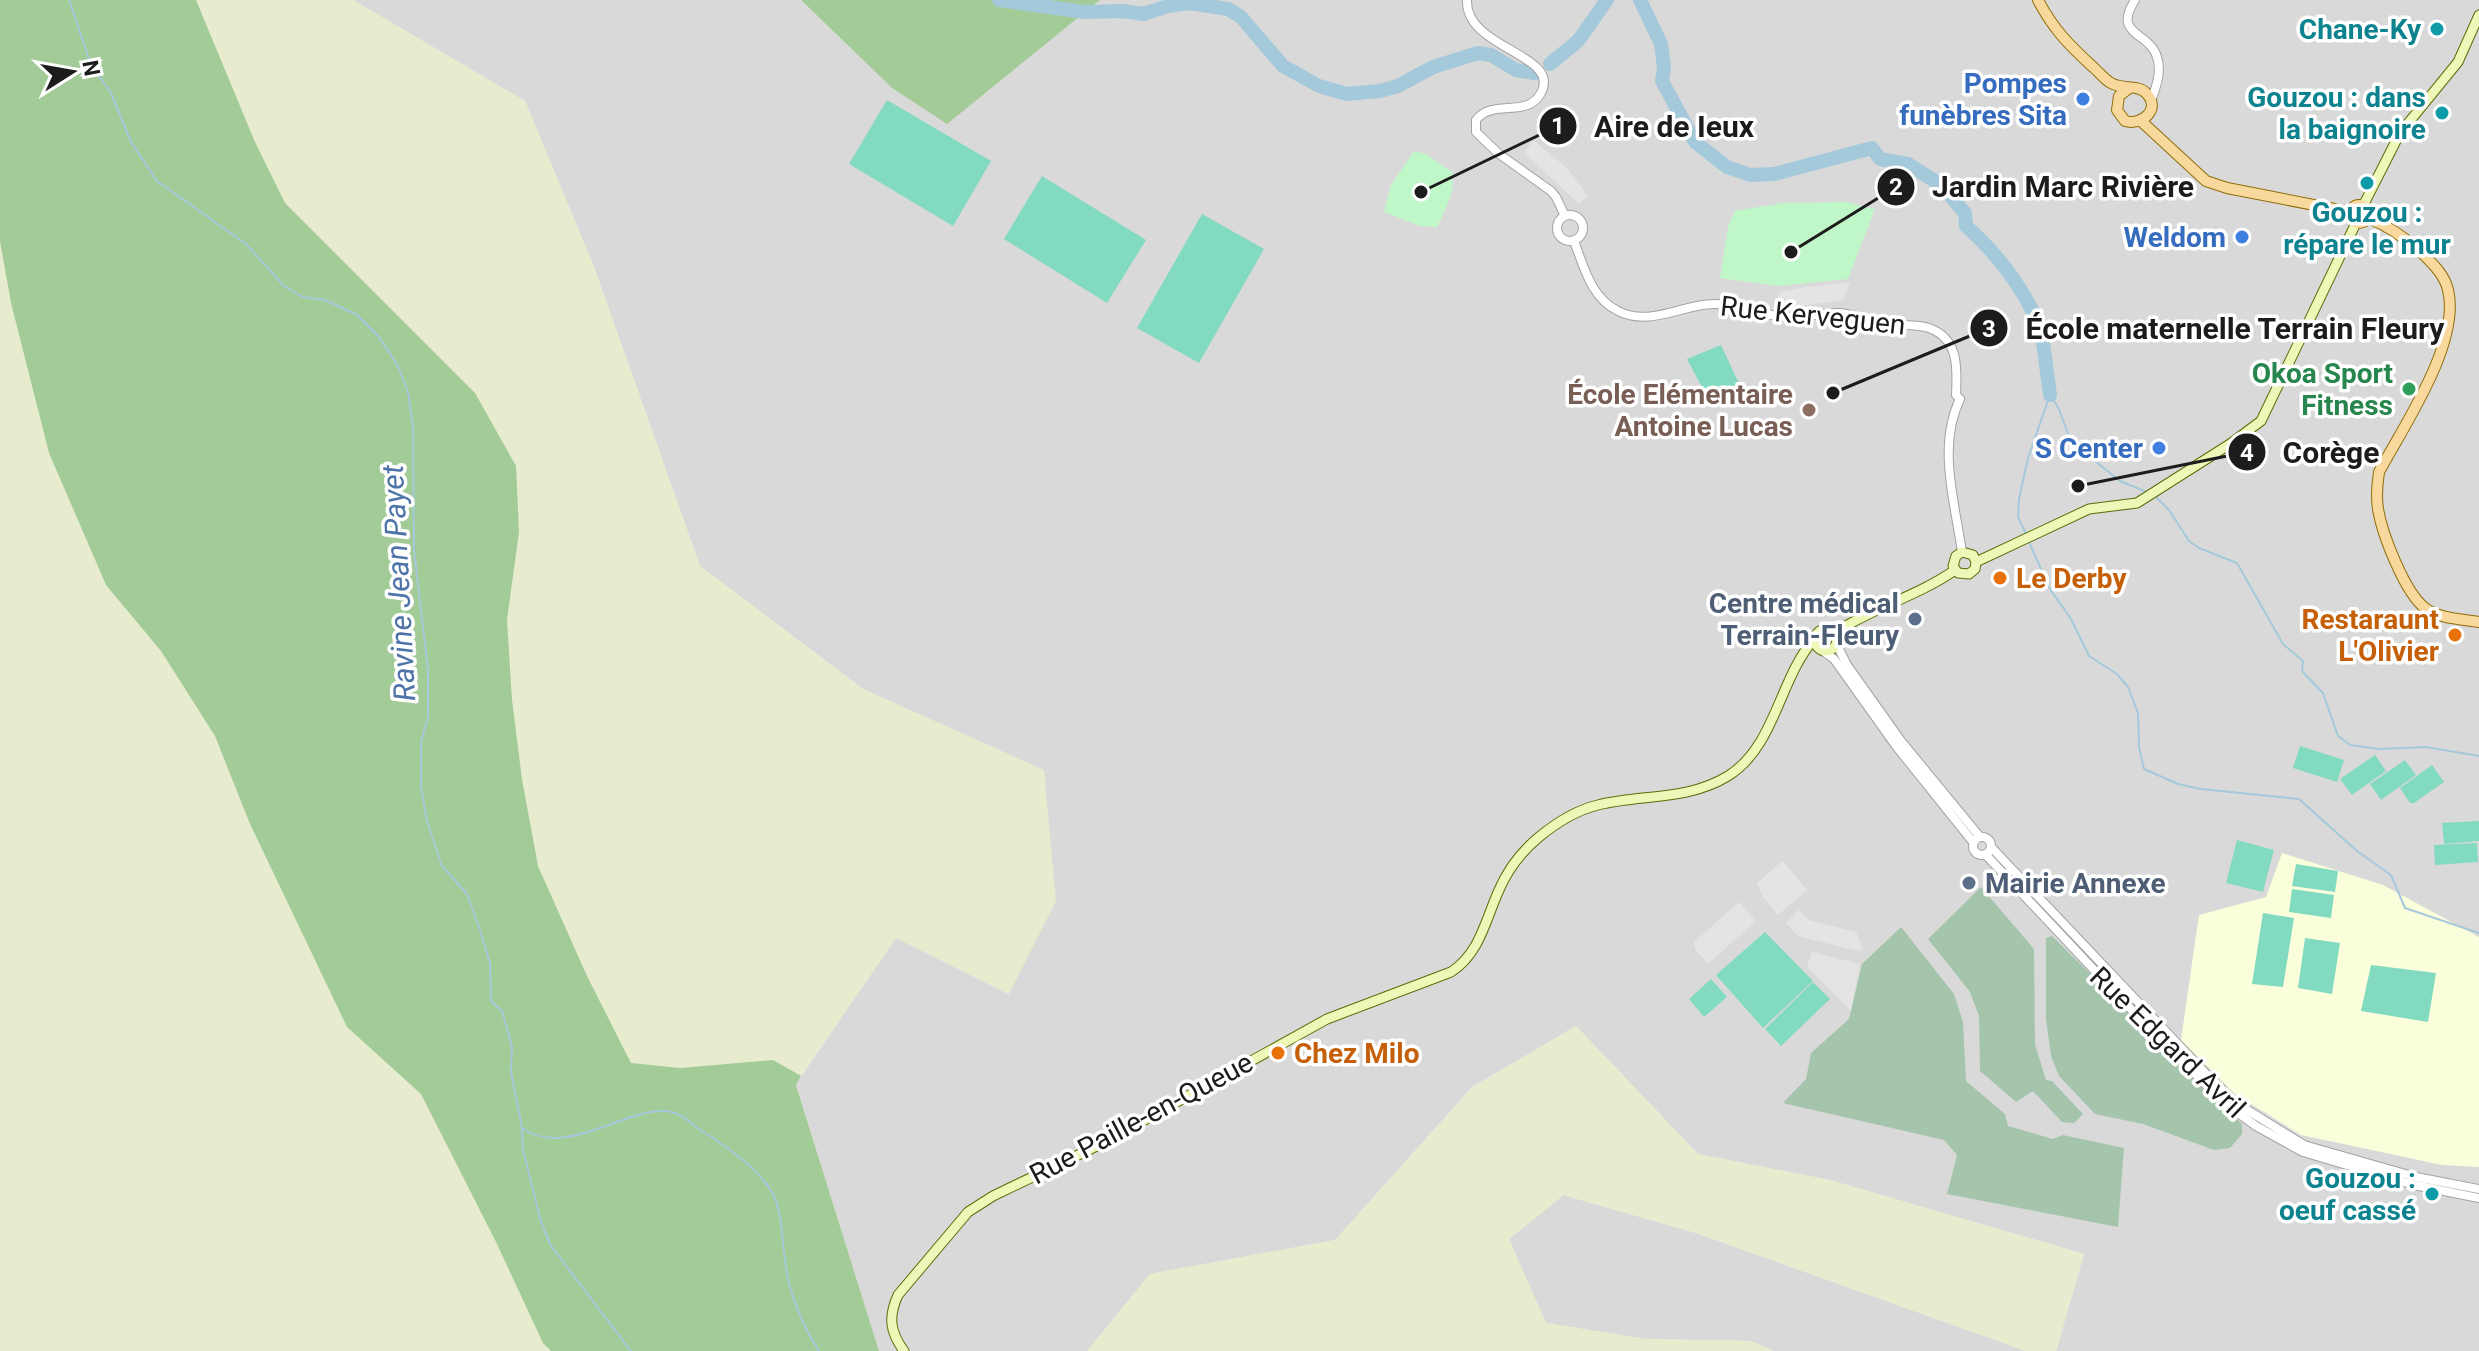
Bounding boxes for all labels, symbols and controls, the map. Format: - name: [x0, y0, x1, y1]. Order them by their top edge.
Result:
- place label: Chane-Ky: [2299, 13, 2422, 46]
- marker: Chane-Ky: [2428, 20, 2446, 38]
- north arrow: [32, 32, 112, 112]
- text: N: [77, 58, 105, 78]
- place label: Pompes funèbres Sita: [1899, 67, 2067, 132]
- place label: Gouzou : dans la baignoire: [2247, 81, 2426, 146]
- marker: Pompes funèbres Sita: [2074, 90, 2092, 108]
- callout: Aire de Ieux: [1538, 99, 1770, 153]
- marker: Gouzou : dans la baignoire: [2433, 104, 2451, 122]
- text: Aire de Ieux: [1594, 109, 1755, 144]
- text: 1: [1551, 112, 1565, 140]
- callout: Jardin Marc Rivière: [1876, 160, 2210, 214]
- text: Jardin Marc Rivière: [1932, 169, 2194, 204]
- text: 2: [1889, 173, 1903, 201]
- marker: Gouzou : répare le mur: [2358, 174, 2376, 192]
- place label: Gouzou : répare le mur: [2283, 196, 2451, 261]
- place label: Weldom: [2124, 221, 2226, 254]
- marker: Weldom: [2233, 228, 2251, 246]
- street label: Rue Kerveguen: [1719, 289, 1907, 342]
- callout: École maternelle Terrain Fleury: [1969, 301, 2461, 355]
- text: École maternelle Terrain Fleury: [2026, 311, 2445, 346]
- text: 3: [1982, 315, 1996, 343]
- place label: Okoa Sport Fitness: [2252, 357, 2393, 422]
- place label: École Elémentaire Antoine Lucas: [1567, 378, 1793, 443]
- marker: Okoa Sport Fitness: [2400, 380, 2418, 398]
- marker: École Elémentaire Antoine Lucas: [1800, 401, 1818, 419]
- callout: Corège: [2227, 425, 2396, 479]
- place label: S Center: [2035, 432, 2143, 465]
- text: Corège: [2283, 435, 2379, 470]
- marker: S Center: [2150, 439, 2168, 457]
- text: 4: [2240, 439, 2254, 467]
- water label: Ravine Jean Payet: [375, 463, 422, 702]
- place label: Le Derby: [2016, 562, 2127, 595]
- marker: Le Derby: [1991, 569, 2009, 587]
- place label: Centre médical Terrain-Fleury: [1709, 587, 1900, 652]
- place label: Restaraunt L'Olivier: [2301, 603, 2439, 668]
- marker: Centre médical Terrain-Fleury: [1906, 610, 1924, 628]
- marker: Restaraunt L'Olivier: [2446, 626, 2464, 644]
- place label: Mairie Annexe: [1985, 867, 2166, 900]
- marker: Mairie Annexe: [1960, 874, 1978, 892]
- street label: Rue Edgard Avril: [2083, 960, 2252, 1125]
- place label: Chez Milo: [1294, 1037, 1419, 1070]
- marker: Chez Milo: [1269, 1044, 1287, 1062]
- street label: Rue Paille-en-Queue: [1024, 1046, 1259, 1191]
- place label: Gouzou : oeuf cassé: [2279, 1162, 2416, 1227]
- marker: Gouzou : oeuf cassé: [2423, 1185, 2441, 1203]

